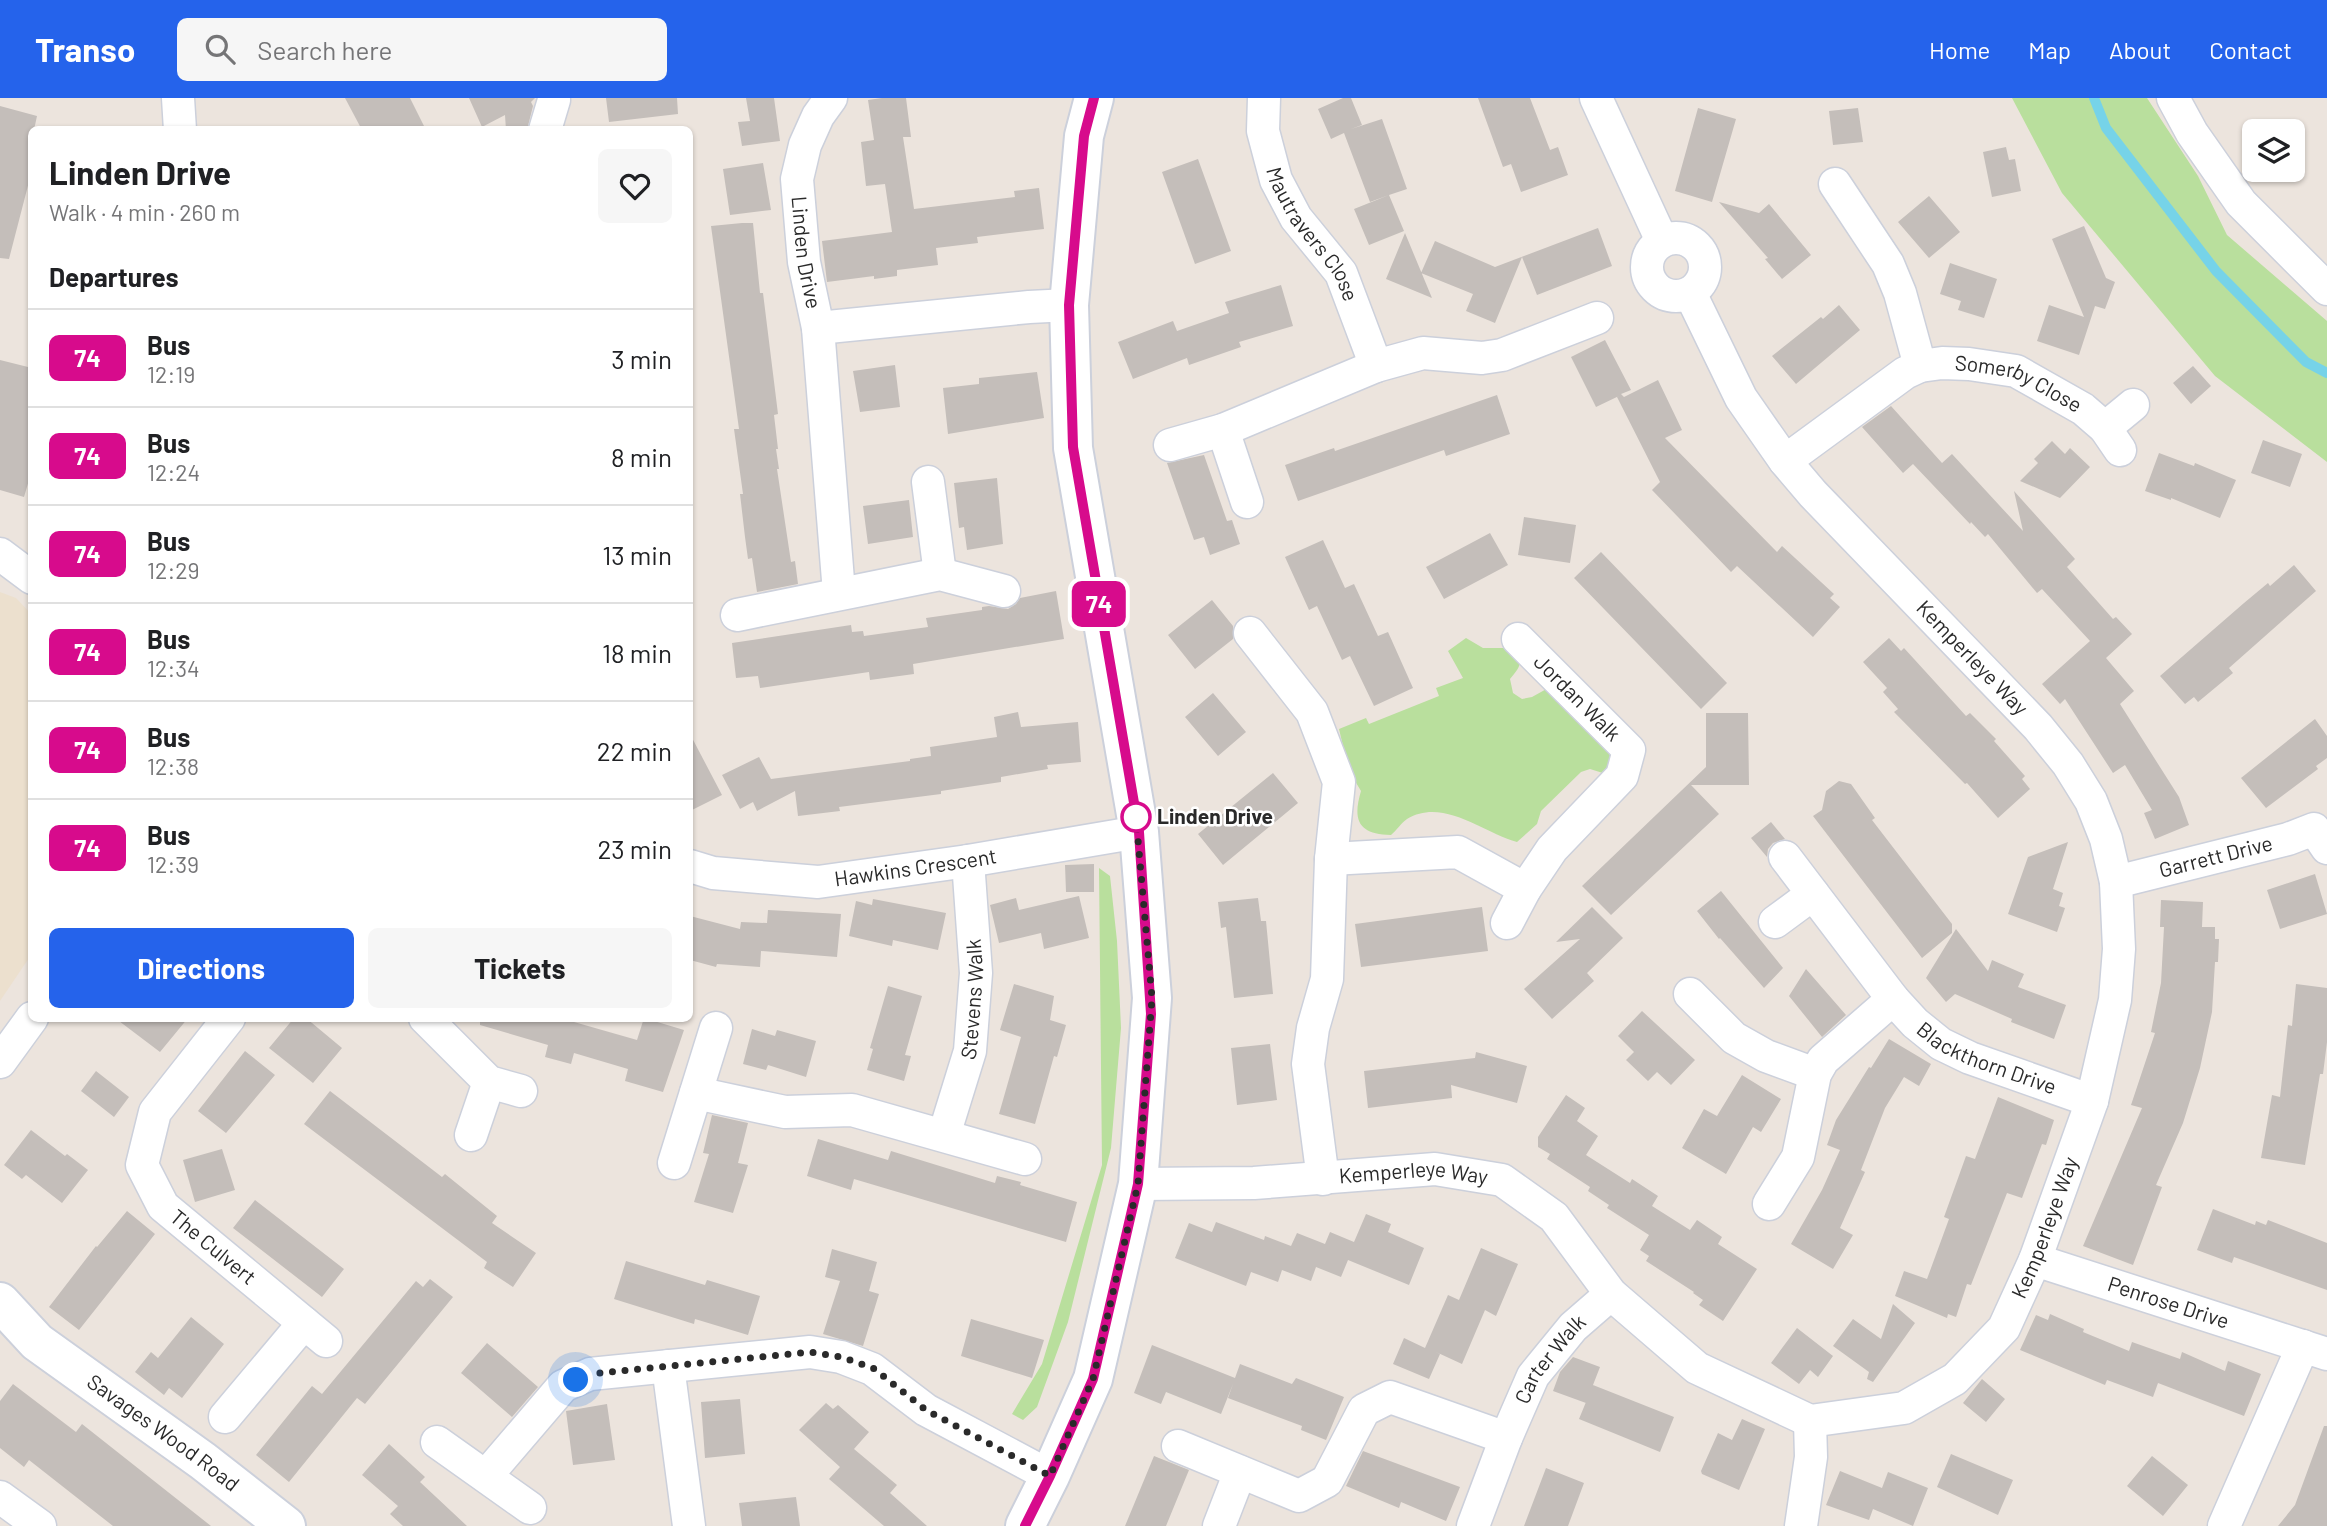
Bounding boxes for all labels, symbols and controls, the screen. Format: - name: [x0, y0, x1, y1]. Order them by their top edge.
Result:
- search box: [177, 18, 667, 81]
- text: Transo: [35, 29, 135, 69]
- icon: search: [201, 30, 239, 68]
- text: Search here: [257, 34, 392, 65]
- text: Home: [1929, 35, 1990, 64]
- text: Map: [2028, 35, 2071, 64]
- text: About: [2109, 35, 2171, 64]
- text: Contact: [2209, 35, 2292, 64]
- map controls: [2242, 119, 2305, 182]
- button: layers: [2242, 119, 2305, 182]
- button: heart: [598, 149, 672, 223]
- text: Linden Drive: [49, 152, 231, 192]
- street label: Mautravers Close: [1262, 164, 1364, 304]
- street label: Linden Drive: [787, 195, 828, 311]
- text: Walk · 4 min · 260 m: [49, 198, 240, 226]
- text: Departures: [49, 261, 179, 292]
- text: Bus: [147, 329, 190, 360]
- text: 74: [74, 343, 101, 372]
- text: 3 min: [611, 343, 672, 374]
- street label: Somerby Close: [1954, 349, 2087, 417]
- text: 12:19: [147, 360, 195, 388]
- text: Bus: [147, 427, 190, 458]
- text: 74: [74, 441, 101, 470]
- text: 8 min: [611, 441, 672, 472]
- text: 12:24: [147, 458, 200, 486]
- text: Bus: [147, 525, 190, 556]
- text: 74: [74, 539, 101, 568]
- text: 13 min: [602, 539, 672, 570]
- text: 12:29: [147, 556, 200, 584]
- line badge: 74: [1068, 581, 1130, 627]
- text: 74: [1086, 589, 1112, 618]
- street label: Kemperleye Way: [1912, 594, 2034, 720]
- text: Bus: [147, 623, 190, 654]
- text: 74: [74, 637, 101, 666]
- text: 18 min: [602, 637, 672, 668]
- street label: Jordan Walk: [1529, 648, 1627, 746]
- text: 12:34: [147, 654, 200, 682]
- text: Bus: [147, 721, 190, 752]
- text: 74: [74, 735, 101, 764]
- text: 22 min: [597, 735, 672, 766]
- text: 12:38: [147, 752, 199, 780]
- marker: Linden Drive: [1121, 802, 1151, 832]
- place label: Linden Drive: [1157, 803, 1273, 828]
- text: Bus: [147, 819, 190, 850]
- street label: Garrett Drive: [2156, 829, 2275, 882]
- text: 74: [74, 833, 101, 862]
- text: 23 min: [597, 833, 672, 864]
- street label: Hawkins Crescent: [833, 842, 998, 891]
- text: 12:39: [147, 850, 199, 878]
- button: Directions: [49, 928, 354, 1008]
- button: Tickets: [368, 928, 672, 1008]
- street label: Stevens Walk: [954, 938, 988, 1062]
- street label: Blackthorn Drive: [1913, 1016, 2060, 1099]
- street label: Kemperleye Way: [2005, 1153, 2082, 1302]
- street label: Kemperleye Way: [1338, 1155, 1490, 1189]
- street label: The Culvert: [166, 1203, 262, 1289]
- street label: Penrose Drive: [2105, 1270, 2232, 1333]
- street label: Carter Walk: [1509, 1308, 1590, 1407]
- your location: [558, 1362, 593, 1397]
- street label: Savages Wood Road: [83, 1368, 245, 1496]

